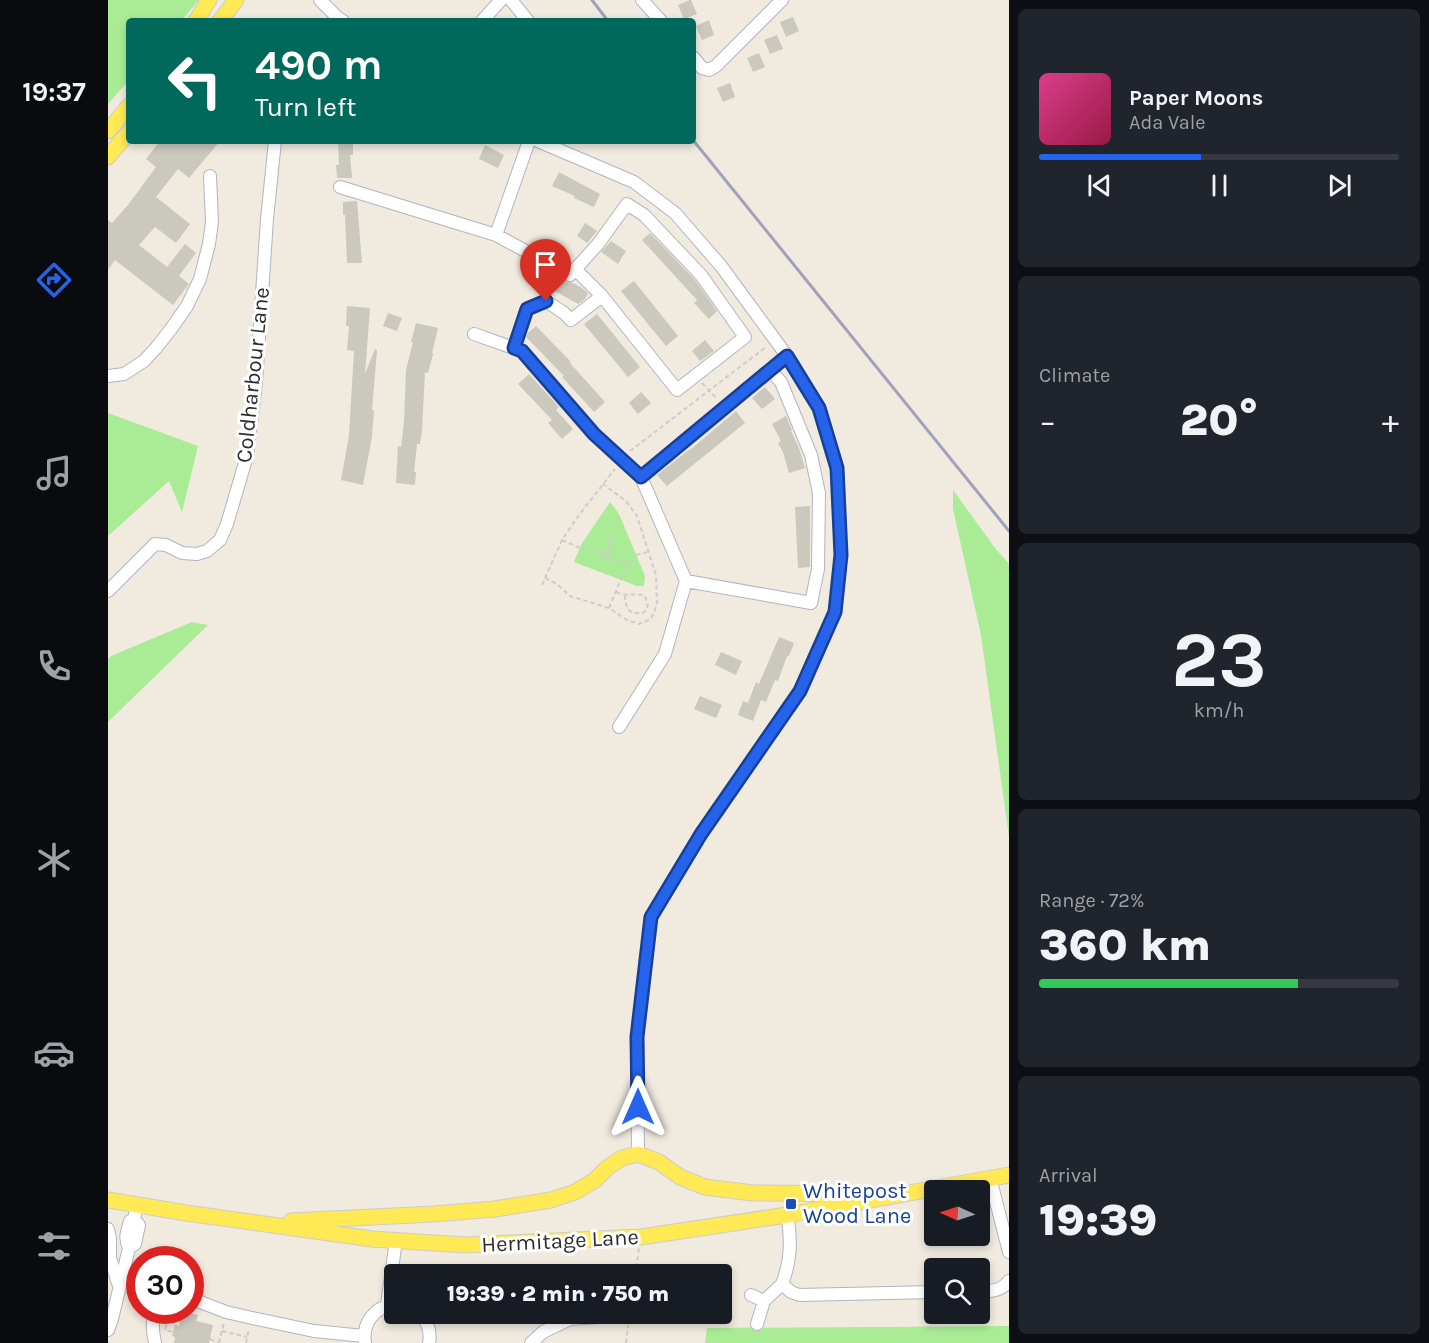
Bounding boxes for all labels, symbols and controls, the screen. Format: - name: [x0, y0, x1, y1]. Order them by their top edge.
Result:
- text: 490 m: [255, 40, 383, 90]
- icon: left: [156, 42, 234, 120]
- text: 19:37: [22, 76, 86, 108]
- text: Paper Moons: [1129, 85, 1263, 111]
- text: Turn left: [255, 91, 356, 123]
- text: Ada Vale: [1129, 111, 1206, 134]
- icon: previous: [1083, 169, 1116, 202]
- icon: pause: [1203, 169, 1236, 202]
- icon: next: [1323, 169, 1356, 202]
- pin: [520, 239, 571, 301]
- icon: arrive: [529, 248, 562, 281]
- icon: directions: [33, 259, 75, 301]
- street label: Coldharbour Lane: [231, 286, 275, 464]
- text: Climate: [1039, 364, 1110, 387]
- text: 20°: [1180, 394, 1258, 446]
- text: −: [1039, 402, 1056, 440]
- text: +: [1382, 402, 1399, 440]
- icon: music: [33, 452, 75, 494]
- text: 23: [1171, 614, 1267, 706]
- icon: phone: [33, 645, 75, 687]
- text: km/h: [1194, 699, 1244, 722]
- icon: climate: [33, 839, 75, 881]
- text: Range · 72%: [1039, 889, 1144, 912]
- text: 360 km: [1039, 919, 1211, 971]
- icon: car: [33, 1032, 75, 1074]
- position arrow: [606, 1075, 670, 1139]
- text: Arrival: [1039, 1164, 1098, 1187]
- place label: Whitepost Wood Lane: [803, 1178, 911, 1229]
- north arrow: [924, 1180, 990, 1246]
- map controls: [924, 1180, 990, 1324]
- text: 19:39: [1039, 1194, 1157, 1246]
- marker: Whitepost Wood Lane: [784, 1197, 798, 1211]
- street label: Hermitage Lane: [481, 1224, 639, 1258]
- icon: filters: [33, 1225, 75, 1267]
- speed limit sign: 30: [126, 1246, 204, 1324]
- button: search: [924, 1258, 990, 1324]
- text: 19:39 · 2 min · 750 m: [447, 1281, 669, 1307]

